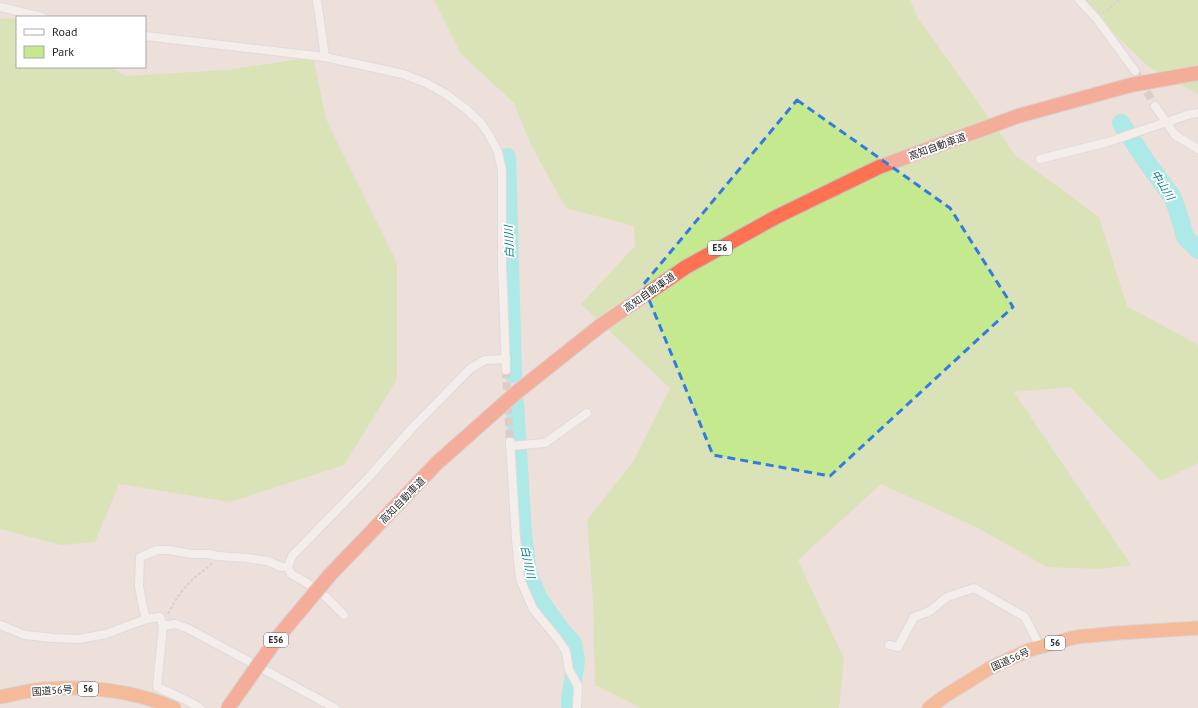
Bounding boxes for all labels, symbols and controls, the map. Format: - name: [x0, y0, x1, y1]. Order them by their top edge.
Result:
- legend: [16, 16, 146, 68]
- text: Road: [52, 24, 77, 39]
- text: Park: [52, 44, 74, 59]
- street label: 高知自動車道: [907, 130, 968, 163]
- water label: 中山川: [1148, 167, 1178, 204]
- water label: 白川川: [501, 224, 517, 259]
- road number: E56: [708, 241, 732, 255]
- street label: 高知自動車道: [621, 270, 678, 315]
- street label: 高知自動車道: [377, 474, 428, 526]
- water label: 白川川: [518, 544, 538, 581]
- road number: E56: [264, 633, 288, 647]
- road number: 56: [1045, 636, 1065, 650]
- street label: 国道56号: [989, 645, 1032, 674]
- road number: 56: [78, 682, 98, 696]
- street label: 国道56号: [31, 683, 73, 698]

